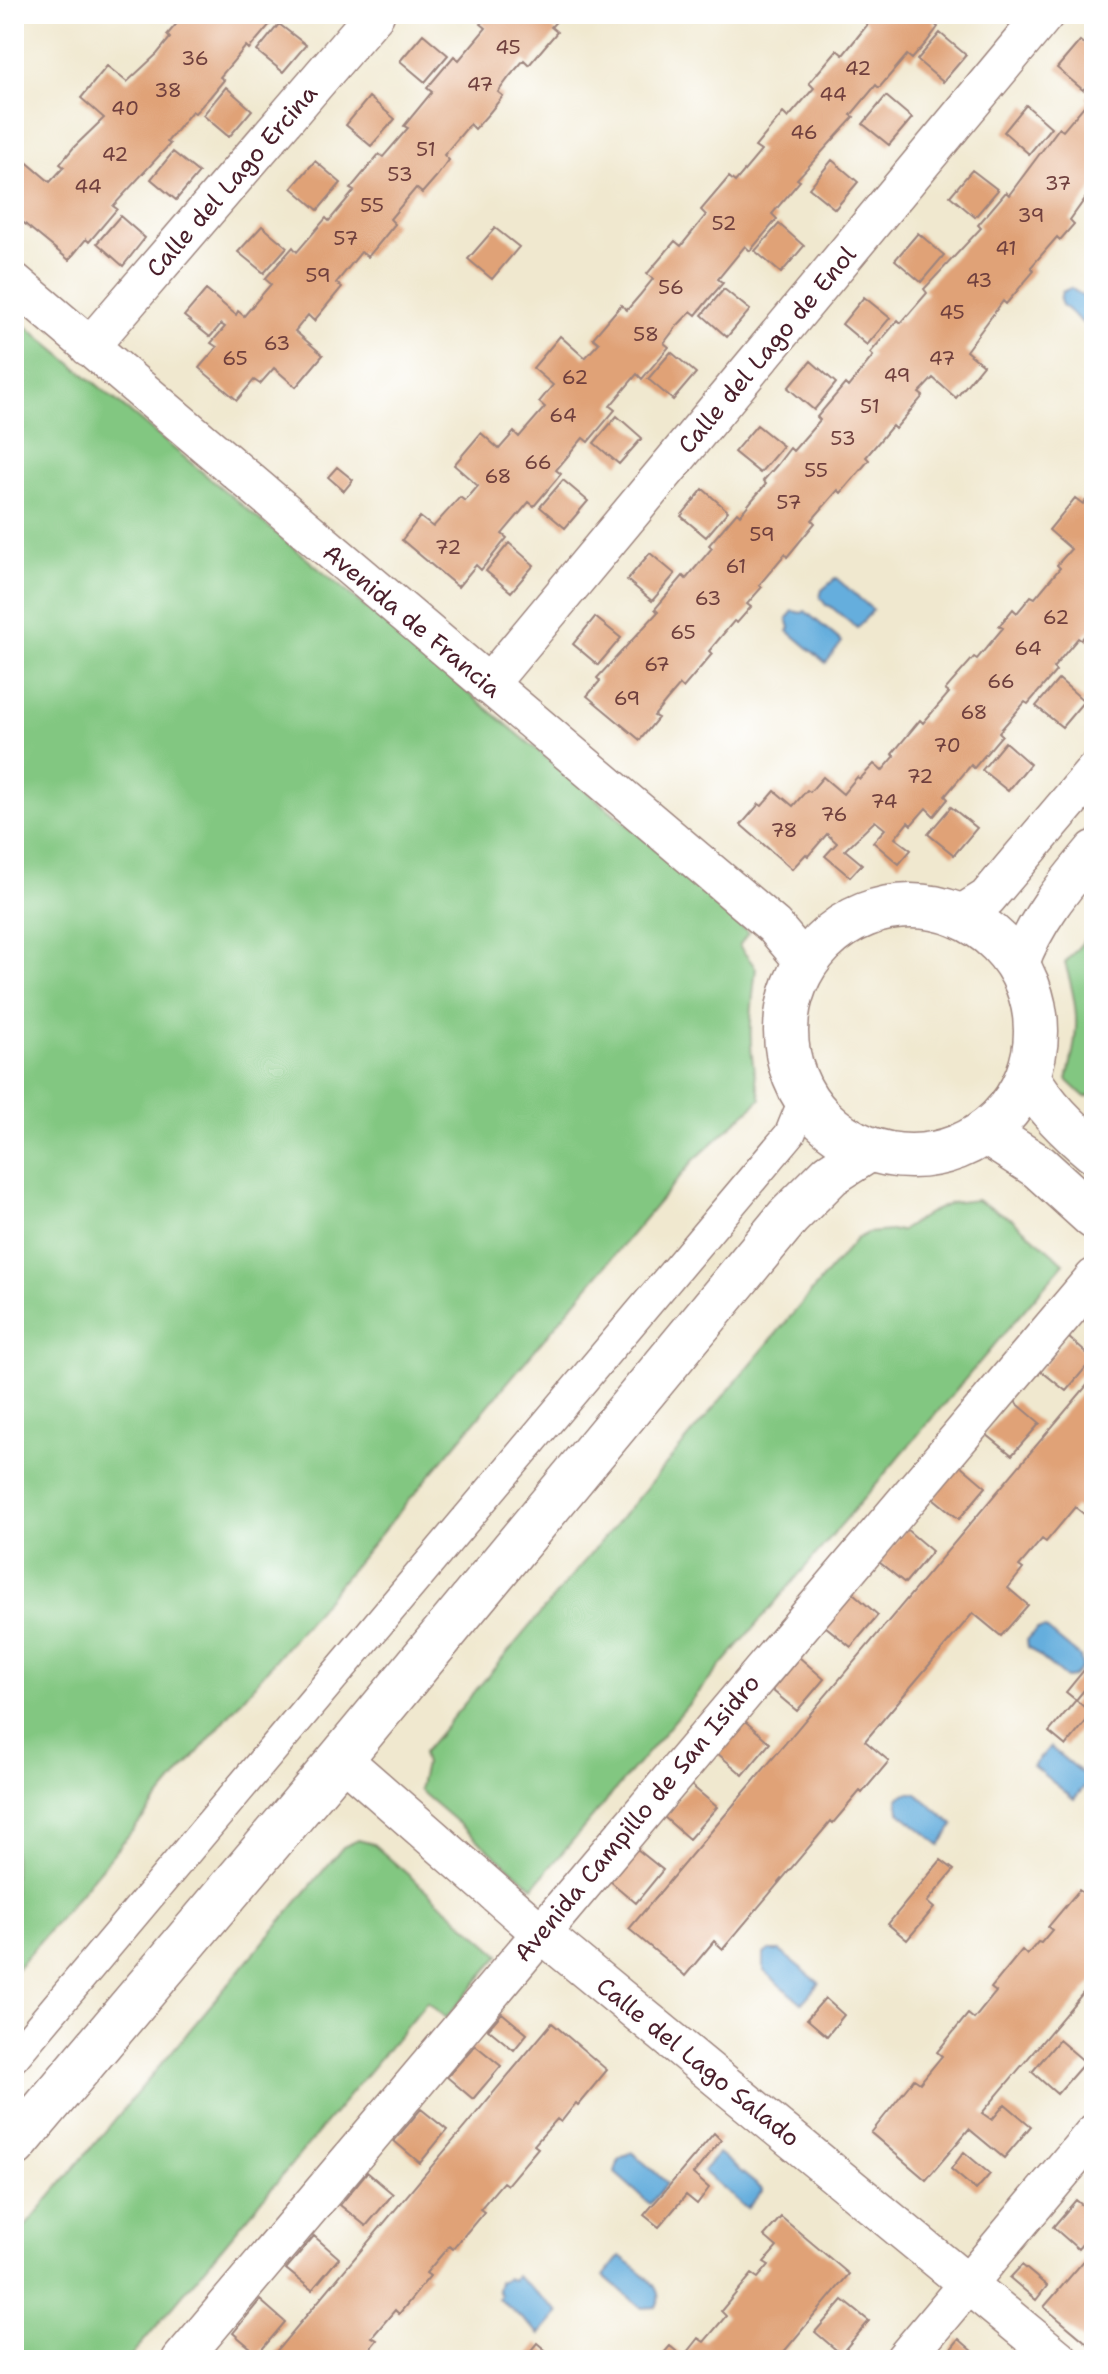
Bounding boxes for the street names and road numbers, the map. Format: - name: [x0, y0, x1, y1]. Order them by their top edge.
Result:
- street label: Calle del Lago Ercina: [139, 78, 325, 284]
- street label: Calle del Lago de Enol: [671, 239, 864, 460]
- street label: Avenida de Francia: [316, 537, 508, 705]
- street label: Avenida Campillo de San Isidro: [507, 1667, 767, 1969]
- street label: Calle del Lago Salado: [590, 1970, 806, 2154]

